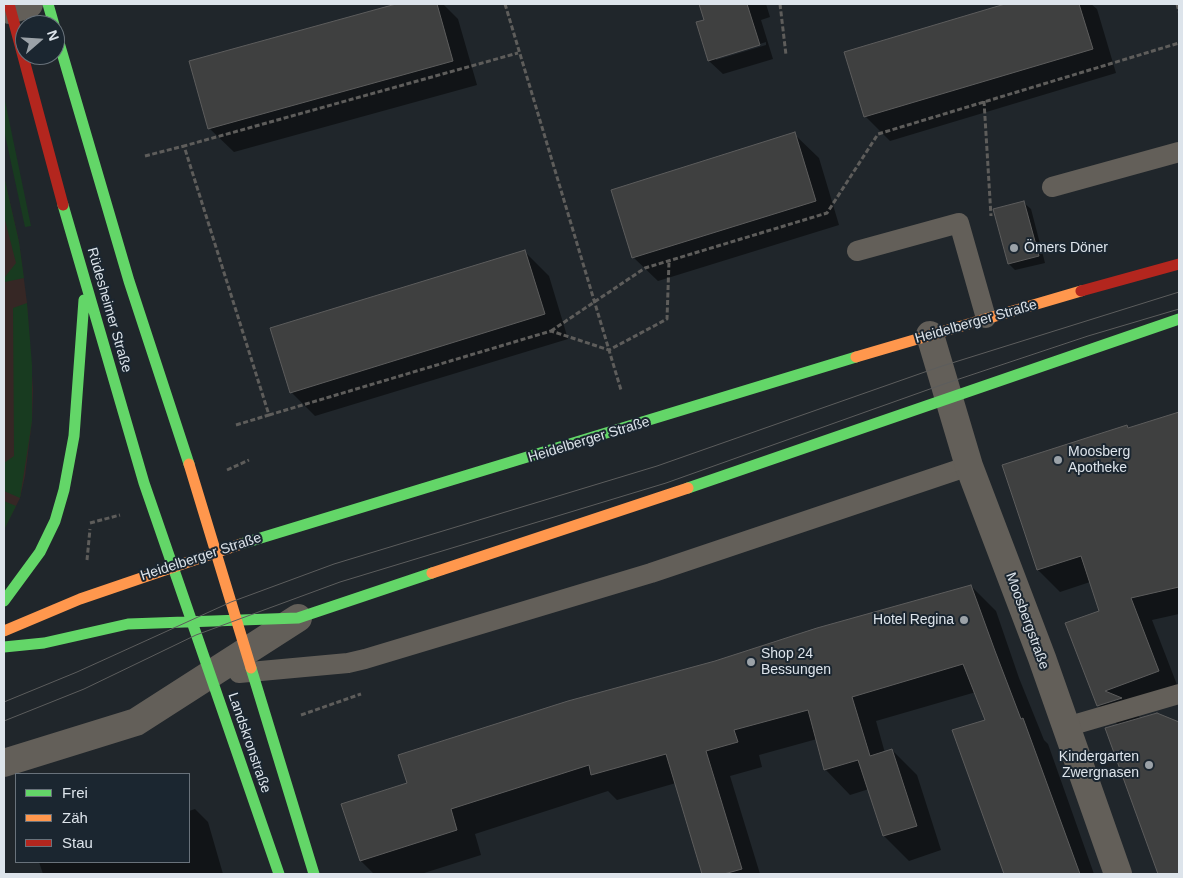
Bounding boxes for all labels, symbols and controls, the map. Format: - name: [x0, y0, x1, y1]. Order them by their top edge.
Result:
- north arrow: [15, 15, 65, 65]
- text: N: [44, 28, 62, 43]
- place label: Ömers Döner: [1024, 240, 1108, 256]
- marker: Ömers Döner: [1008, 242, 1020, 254]
- street label: Rüdesheimer Straße: [83, 246, 135, 374]
- street label: Heidelberger Straße: [913, 297, 1039, 347]
- street label: Heidelberger Straße: [526, 414, 652, 466]
- place label: Moosberg Apotheke: [1068, 444, 1130, 477]
- marker: Moosberg Apotheke: [1052, 454, 1064, 466]
- street label: Heidelberger Straße: [138, 530, 264, 584]
- street label: Moosbergstraße: [1002, 570, 1052, 672]
- place label: Hotel Regina: [873, 612, 954, 628]
- marker: Hotel Regina: [958, 614, 970, 626]
- place label: Shop 24 Bessungen: [761, 646, 831, 679]
- marker: Shop 24 Bessungen: [745, 656, 757, 668]
- street label: Landskronstraße: [224, 691, 274, 795]
- place label: Kindergarten Zwergnasen: [1059, 749, 1139, 782]
- marker: Kindergarten Zwergnasen: [1143, 759, 1155, 771]
- legend: [15, 773, 190, 863]
- text: Frei: [62, 784, 88, 801]
- text: Zäh: [62, 809, 88, 826]
- text: Stau: [62, 834, 93, 851]

